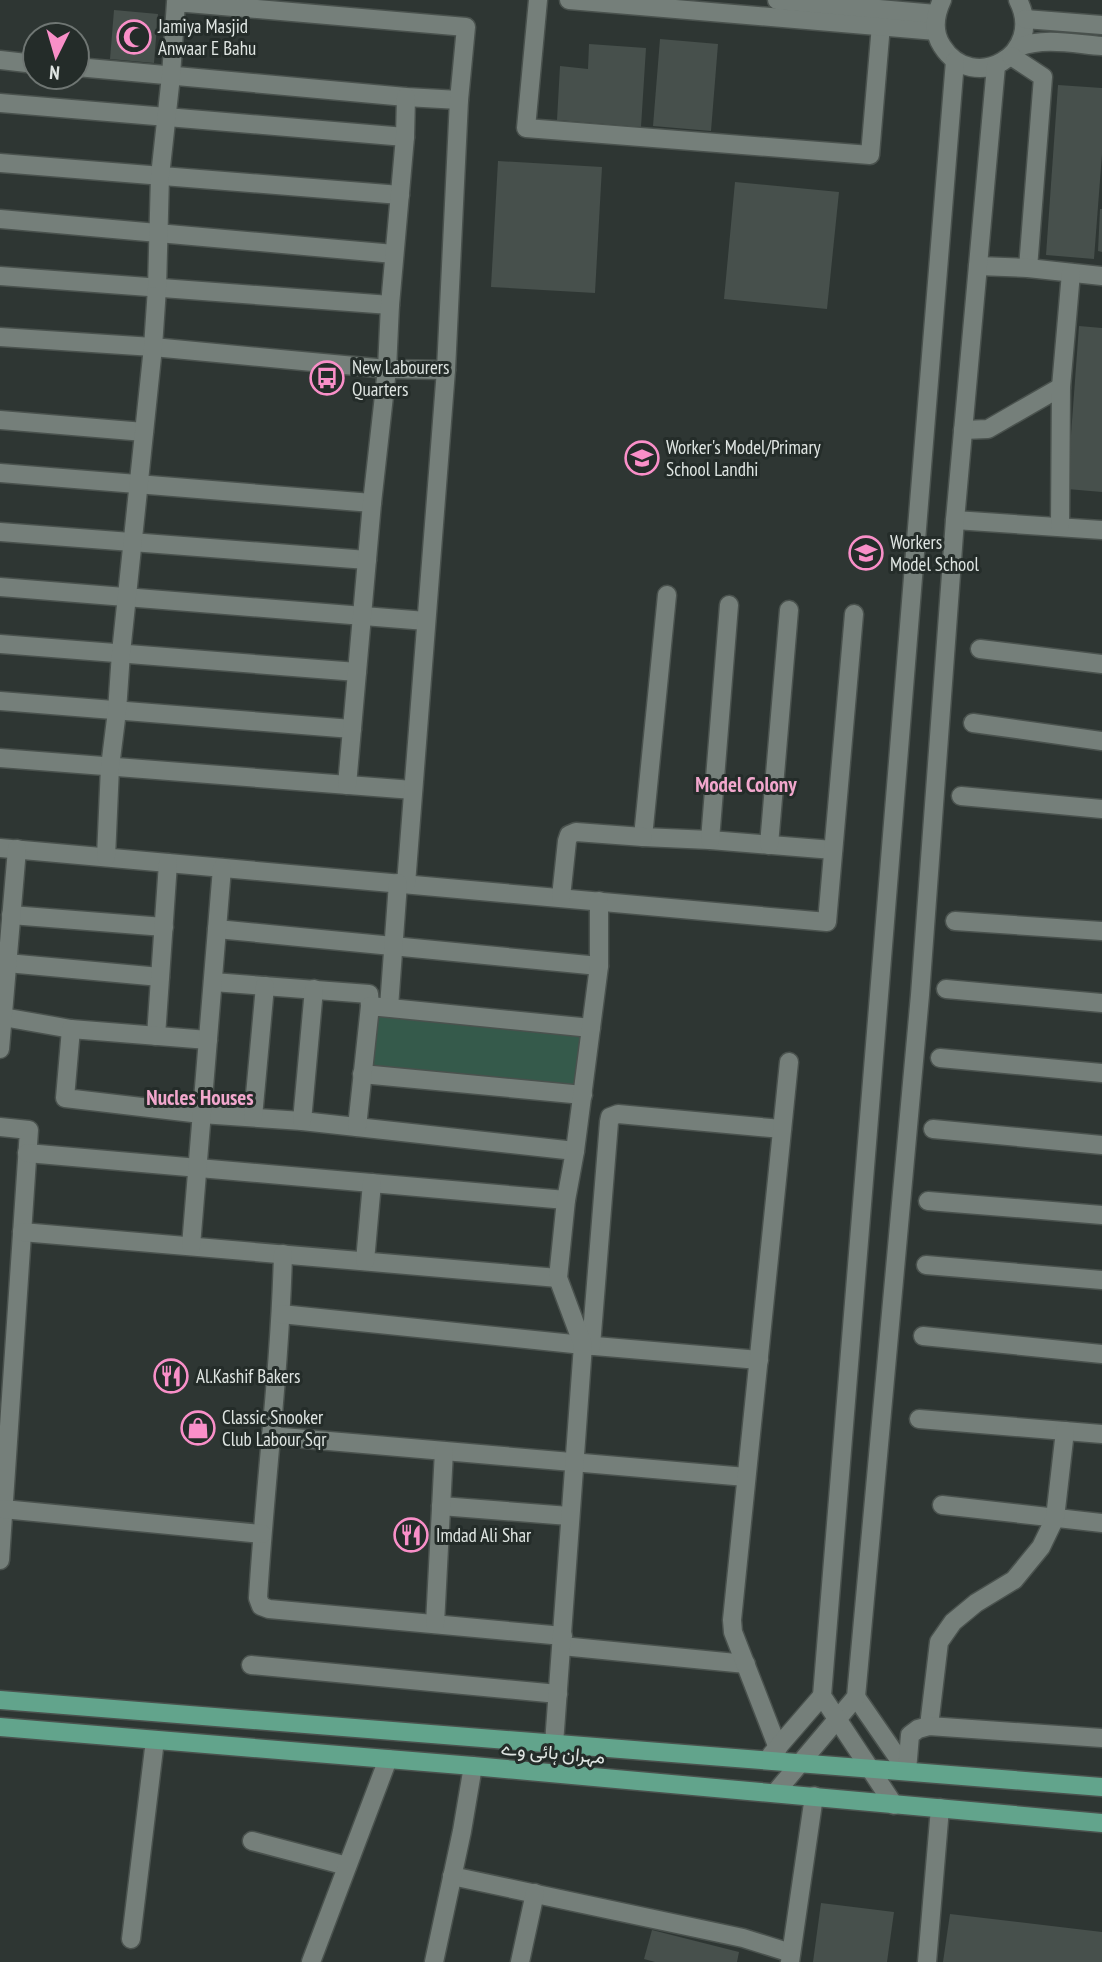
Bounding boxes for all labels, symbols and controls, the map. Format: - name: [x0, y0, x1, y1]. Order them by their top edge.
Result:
- place label: Jamiya Masjid Anwaar E Bahu: [157, 14, 256, 60]
- mosque icon: Jamiya Masjid Anwaar E Bahu: [115, 18, 153, 56]
- north arrow: [21, 21, 91, 91]
- text: N: [48, 61, 61, 85]
- place label: New Labourers Quarters: [352, 355, 449, 401]
- bus stop icon: New Labourers Quarters: [308, 359, 346, 397]
- place label: Worker's Model/Primary School Landhi: [666, 435, 822, 481]
- school or university icon: Worker's Model/Primary School Landhi: [623, 439, 661, 477]
- place label: Workers Model School: [890, 530, 980, 576]
- school or university icon: Workers Model School: [847, 534, 885, 572]
- district label: Model Colony: [695, 771, 797, 798]
- district label: Nucles Houses: [146, 1084, 254, 1111]
- restaurant icon: Al.Kashif Bakers: [152, 1357, 190, 1395]
- place label: Al.Kashif Bakers: [196, 1364, 300, 1388]
- place label: Classic Snooker Club Labour Sqr: [222, 1405, 327, 1451]
- shop icon: Classic Snooker Club Labour Sqr: [179, 1409, 217, 1447]
- restaurant icon: Imdad Ali Shar: [392, 1516, 430, 1554]
- place label: Imdad Ali Shar: [436, 1523, 532, 1547]
- street label: مہران ہائی وے: [500, 1735, 606, 1770]

